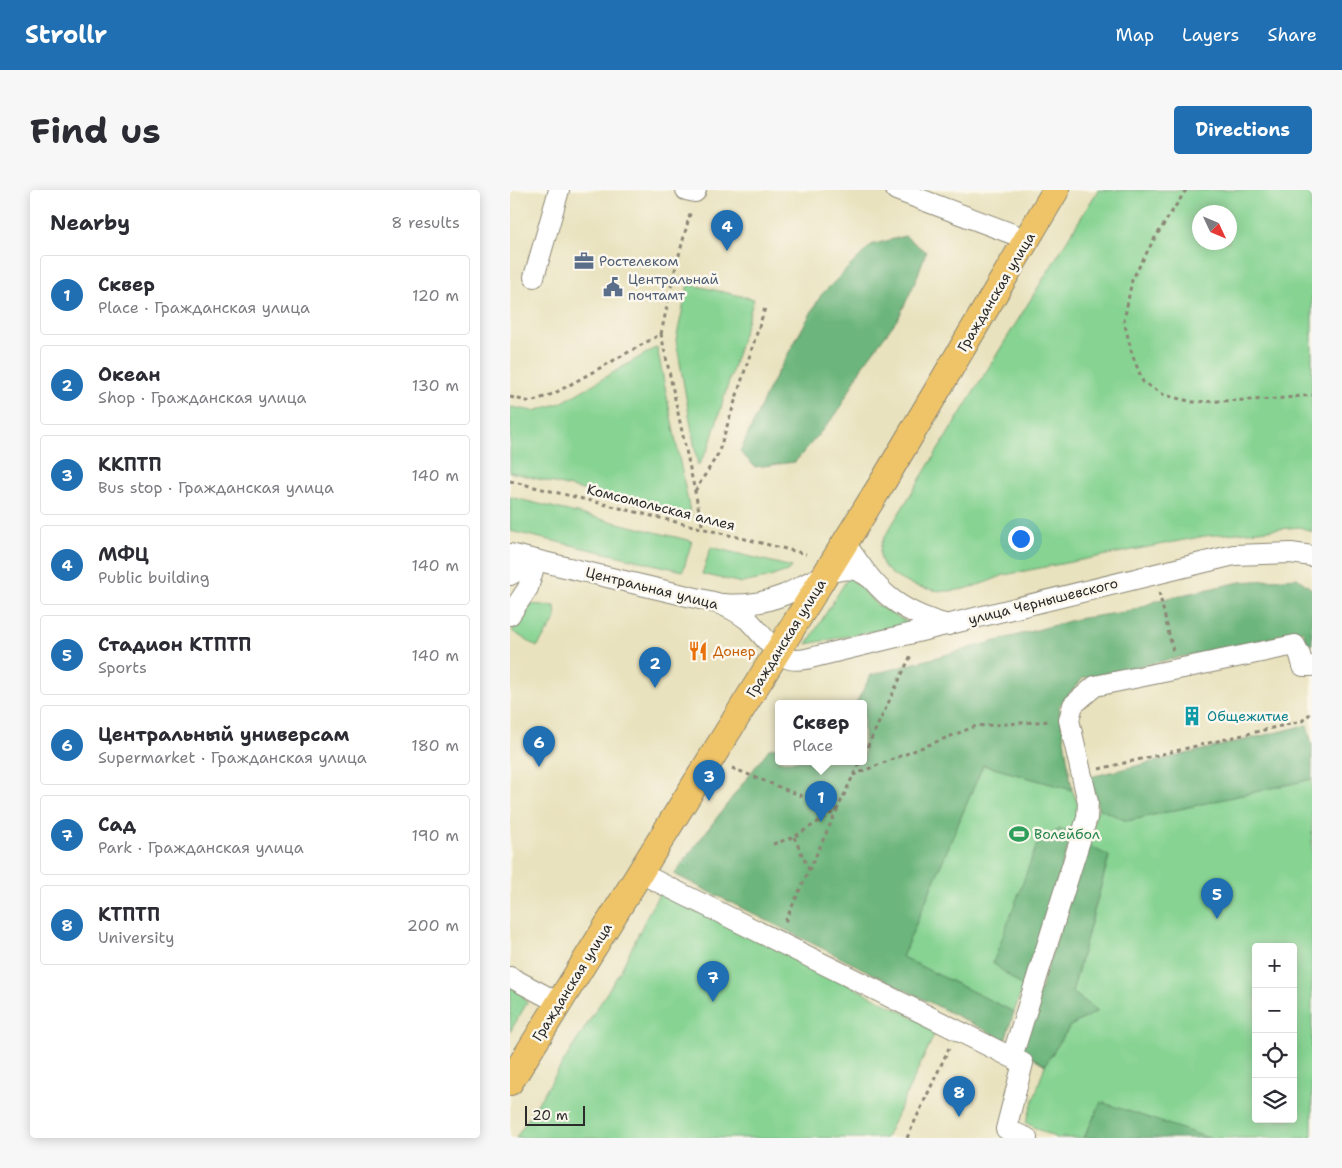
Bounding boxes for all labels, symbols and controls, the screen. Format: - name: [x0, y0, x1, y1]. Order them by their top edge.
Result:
- text: Strollr: [25, 19, 107, 51]
- text: Map: [1116, 23, 1154, 47]
- text: Layers: [1182, 23, 1239, 47]
- text: Share: [1267, 23, 1317, 47]
- button: Directions: [1174, 106, 1312, 154]
- text: Find us: [30, 107, 161, 154]
- north arrow: [1192, 205, 1237, 250]
- text: Nearby: [50, 209, 130, 237]
- pin: 4: [711, 210, 743, 251]
- text: 8 results: [391, 212, 460, 233]
- street label: Гражданская улица: [953, 229, 1039, 355]
- office icon: Ростелеком: [573, 250, 595, 272]
- place label: Ростелеком: [599, 252, 678, 270]
- place label: Центральнай почтамт: [628, 270, 719, 304]
- text: Сквер: [98, 272, 155, 297]
- public building icon: Центральнай почтамт: [602, 276, 624, 298]
- text: 1: [63, 285, 71, 306]
- text: 120 m: [412, 285, 459, 306]
- text: Place · Гражданская улица: [98, 297, 310, 318]
- text: Океан: [98, 362, 160, 387]
- text: 2: [61, 375, 73, 396]
- text: 130 m: [412, 375, 459, 396]
- text: Shop · Гражданская улица: [98, 387, 307, 408]
- text: ККПТП: [98, 452, 161, 477]
- text: 3: [61, 465, 73, 486]
- text: 140 m: [412, 465, 459, 486]
- text: Bus stop · Гражданская улица: [98, 477, 334, 498]
- street label: Комсомольская аллея: [585, 480, 737, 534]
- your location: [1008, 526, 1034, 552]
- text: МФЦ: [98, 542, 149, 567]
- text: 4: [61, 555, 73, 576]
- text: 140 m: [412, 555, 459, 576]
- street label: Центральная улица: [584, 563, 721, 613]
- text: Public building: [98, 567, 210, 588]
- street label: улица Чернышевского: [966, 574, 1120, 628]
- street label: Гражданская улица: [742, 575, 830, 701]
- text: Стадион КТПТП: [98, 632, 251, 657]
- restaurant icon: Донер: [687, 640, 709, 662]
- place label: Донер: [713, 642, 756, 660]
- text: 5: [62, 645, 72, 666]
- text: 140 m: [412, 645, 459, 666]
- pin: 2: [639, 647, 671, 688]
- text: Sports: [98, 657, 147, 678]
- popup: [775, 700, 867, 765]
- building icon: Общежитие: [1181, 705, 1203, 727]
- place label: Общежитие: [1207, 707, 1289, 725]
- text: Сквер: [793, 710, 849, 735]
- text: Центральный универсам: [98, 722, 349, 747]
- pin: 6: [523, 726, 555, 767]
- text: 6: [61, 735, 73, 756]
- text: 180 m: [411, 735, 459, 756]
- text: Place: [793, 735, 833, 756]
- text: Supermarket · Гражданская улица: [98, 747, 367, 768]
- pin: 3: [693, 760, 725, 801]
- pin: 1: [805, 781, 837, 822]
- text: Сад: [98, 812, 136, 837]
- sports icon: Волейбол: [1008, 823, 1030, 845]
- text: 7: [61, 825, 73, 846]
- text: 190 m: [412, 825, 459, 846]
- place label: Волейбол: [1034, 825, 1100, 843]
- text: Park · Гражданская улица: [98, 837, 304, 858]
- pin: 5: [1201, 878, 1233, 919]
- text: КТПТП: [98, 902, 160, 927]
- text: 8: [61, 915, 73, 936]
- text: 200 m: [407, 915, 459, 936]
- street label: Гражданская улица: [528, 919, 616, 1045]
- text: University: [98, 927, 174, 948]
- map controls: [1252, 943, 1297, 1123]
- button: +: [1252, 943, 1297, 988]
- pin: 7: [697, 961, 729, 1002]
- button: −: [1252, 988, 1297, 1033]
- button: locate: [1252, 1033, 1297, 1078]
- pin: 8: [943, 1076, 975, 1117]
- button: layers: [1252, 1078, 1297, 1123]
- scale bar: [525, 1103, 585, 1126]
- text: 20 m: [532, 1106, 568, 1124]

